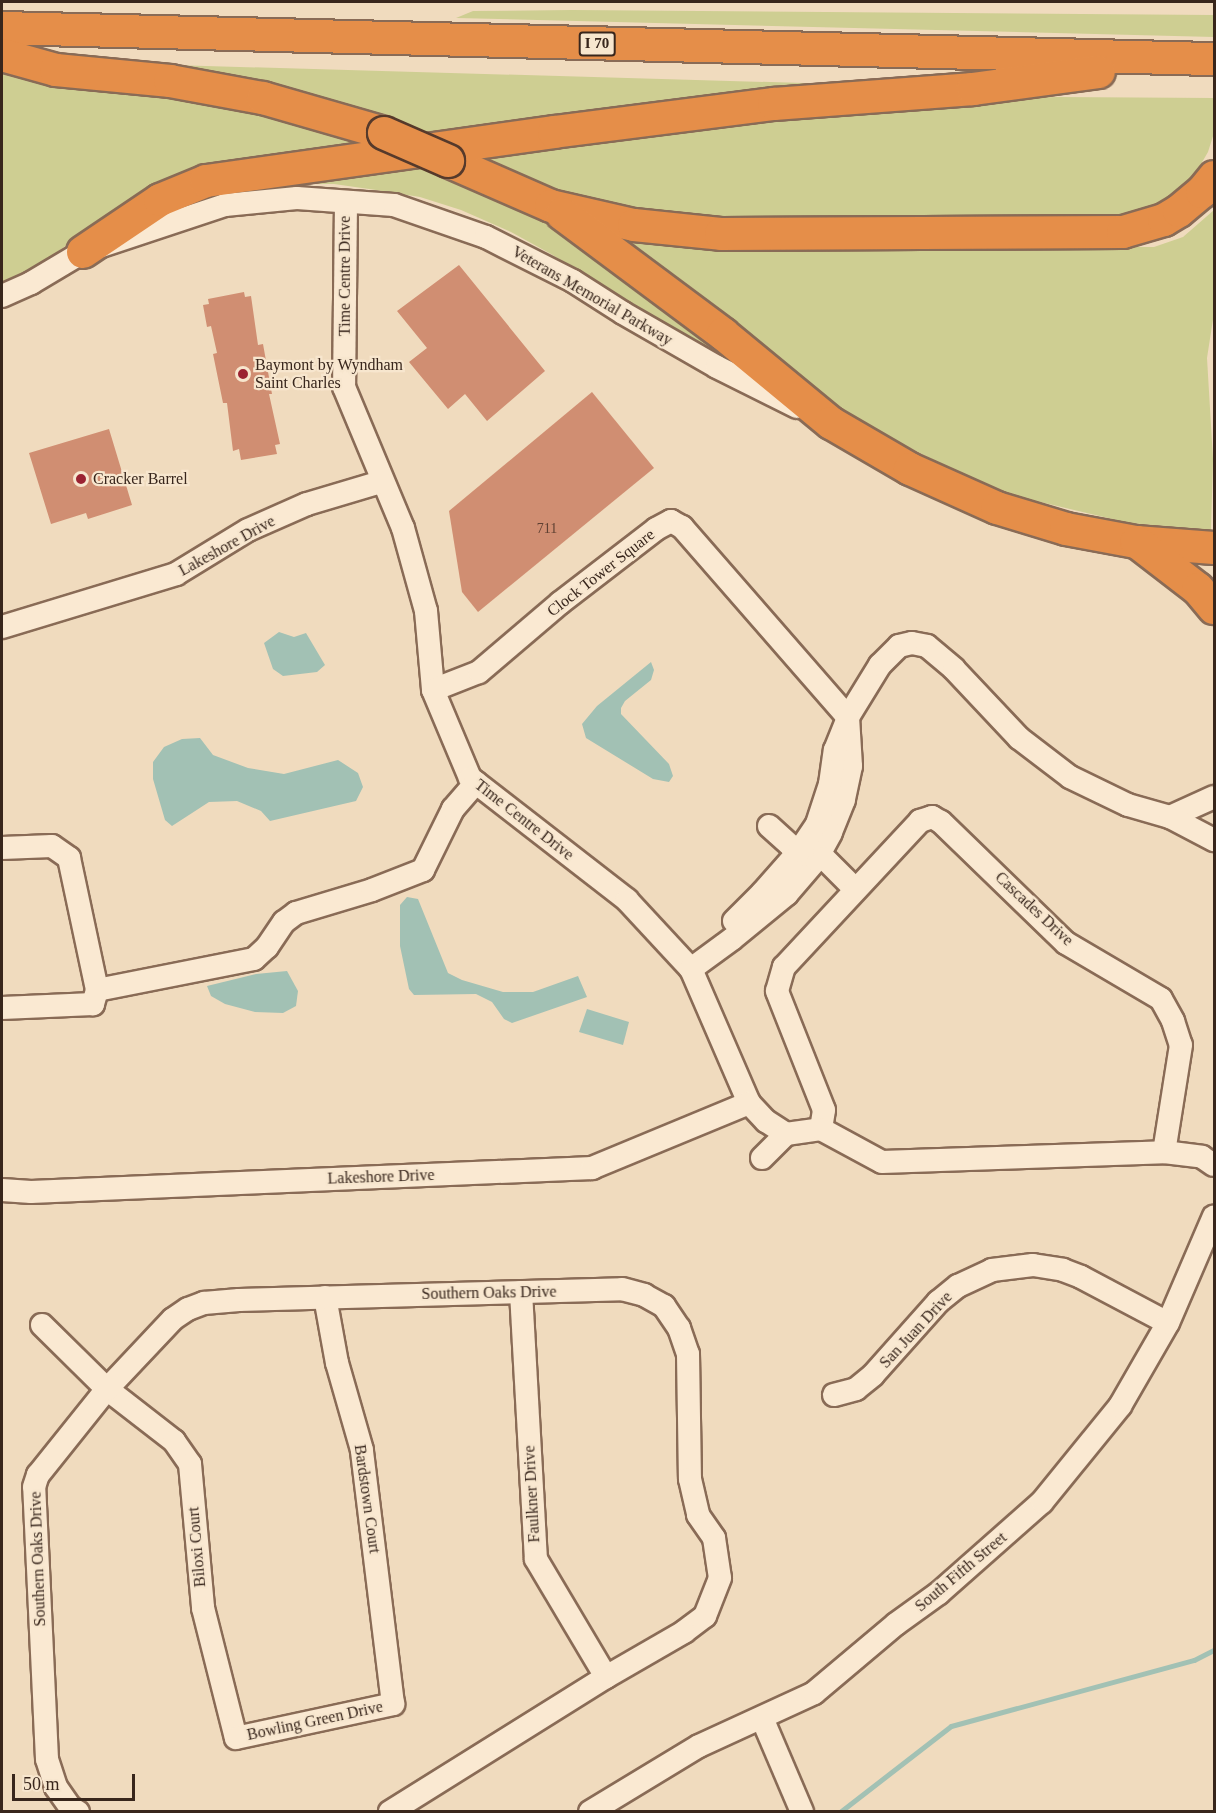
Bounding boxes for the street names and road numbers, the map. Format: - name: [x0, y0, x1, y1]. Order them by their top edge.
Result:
- road number: I 70: [578, 32, 616, 56]
- street label: Time Centre Drive: [335, 216, 355, 336]
- street label: Veterans Memorial Parkway: [508, 242, 676, 350]
- street label: Lakeshore Drive: [176, 512, 278, 580]
- street label: Clock Tower Square: [543, 525, 659, 621]
- street label: Time Centre Drive: [471, 775, 577, 865]
- street label: Cascades Drive: [991, 868, 1077, 950]
- street label: Lakeshore Drive: [327, 1166, 435, 1188]
- street label: Southern Oaks Drive: [421, 1282, 557, 1304]
- street label: San Juan Drive: [876, 1288, 956, 1372]
- street label: Bardstown Court: [350, 1443, 384, 1555]
- street label: Faulkner Drive: [520, 1445, 544, 1543]
- street label: Southern Oaks Drive: [26, 1491, 50, 1627]
- street label: Biloxi Court: [184, 1506, 210, 1588]
- street label: South Fifth Street: [911, 1528, 1011, 1616]
- street label: Bowling Green Drive: [245, 1697, 385, 1745]

